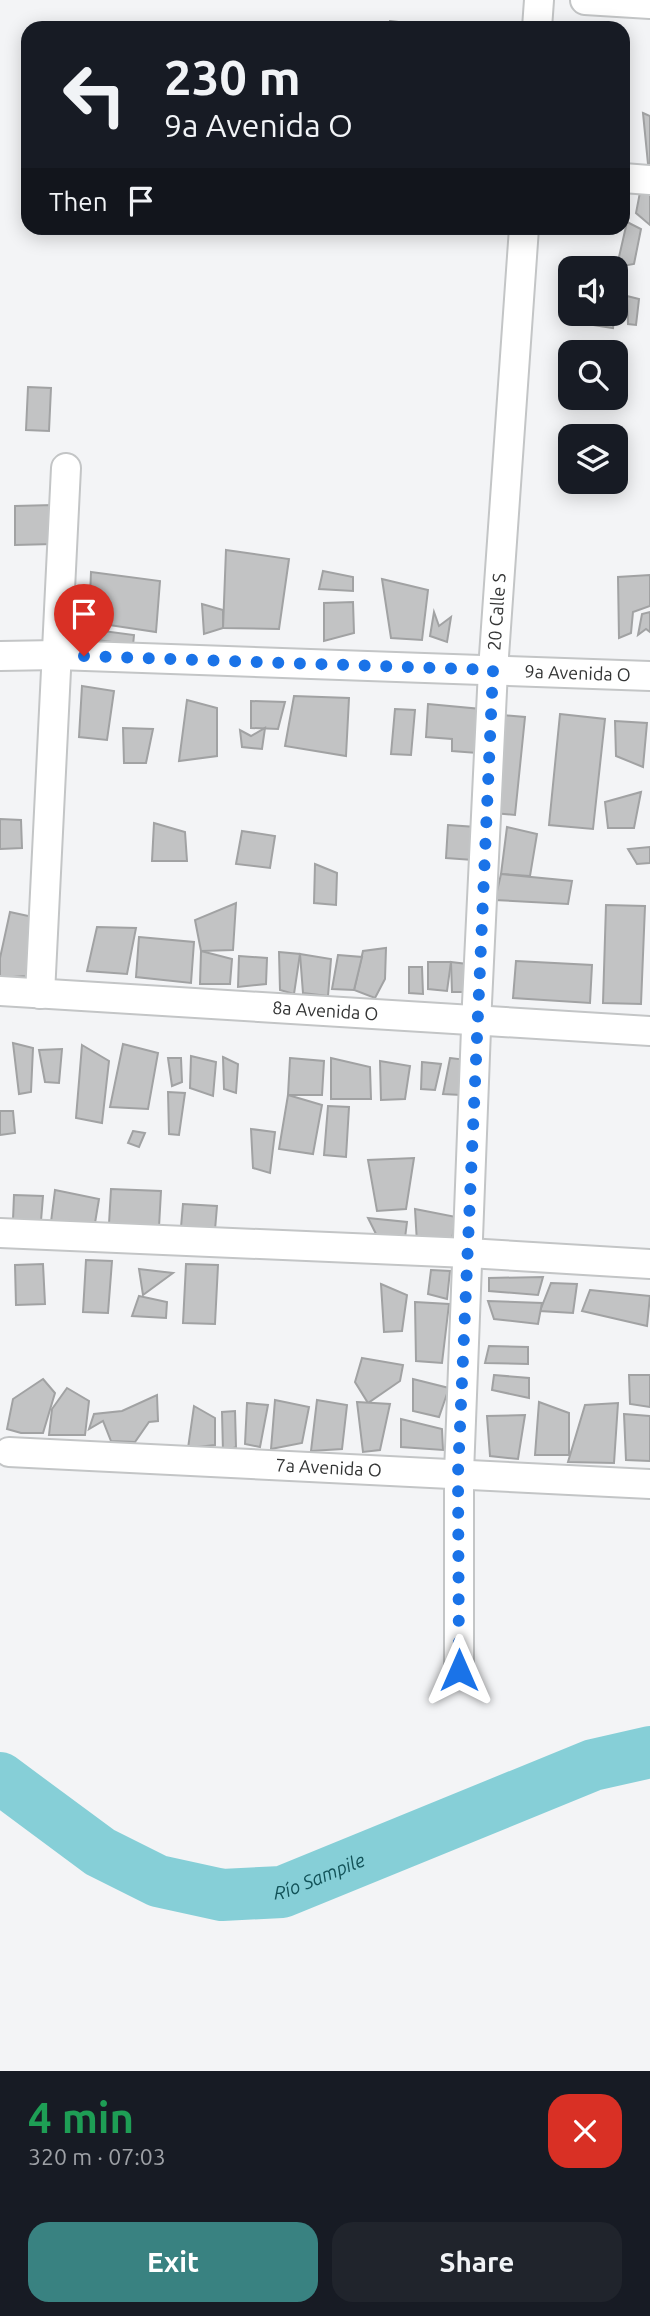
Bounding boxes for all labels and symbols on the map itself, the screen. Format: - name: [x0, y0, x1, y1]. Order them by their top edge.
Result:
- street label: 20 Calle S: [483, 572, 509, 651]
- pin: [54, 584, 114, 656]
- street label: 9a Avenida O: [524, 661, 631, 684]
- street label: 8a Avenida O: [272, 997, 379, 1023]
- street label: 7a Avenida O: [275, 1454, 382, 1480]
- position arrow: [422, 1633, 496, 1707]
- water label: Río Sampile: [273, 1848, 368, 1903]

